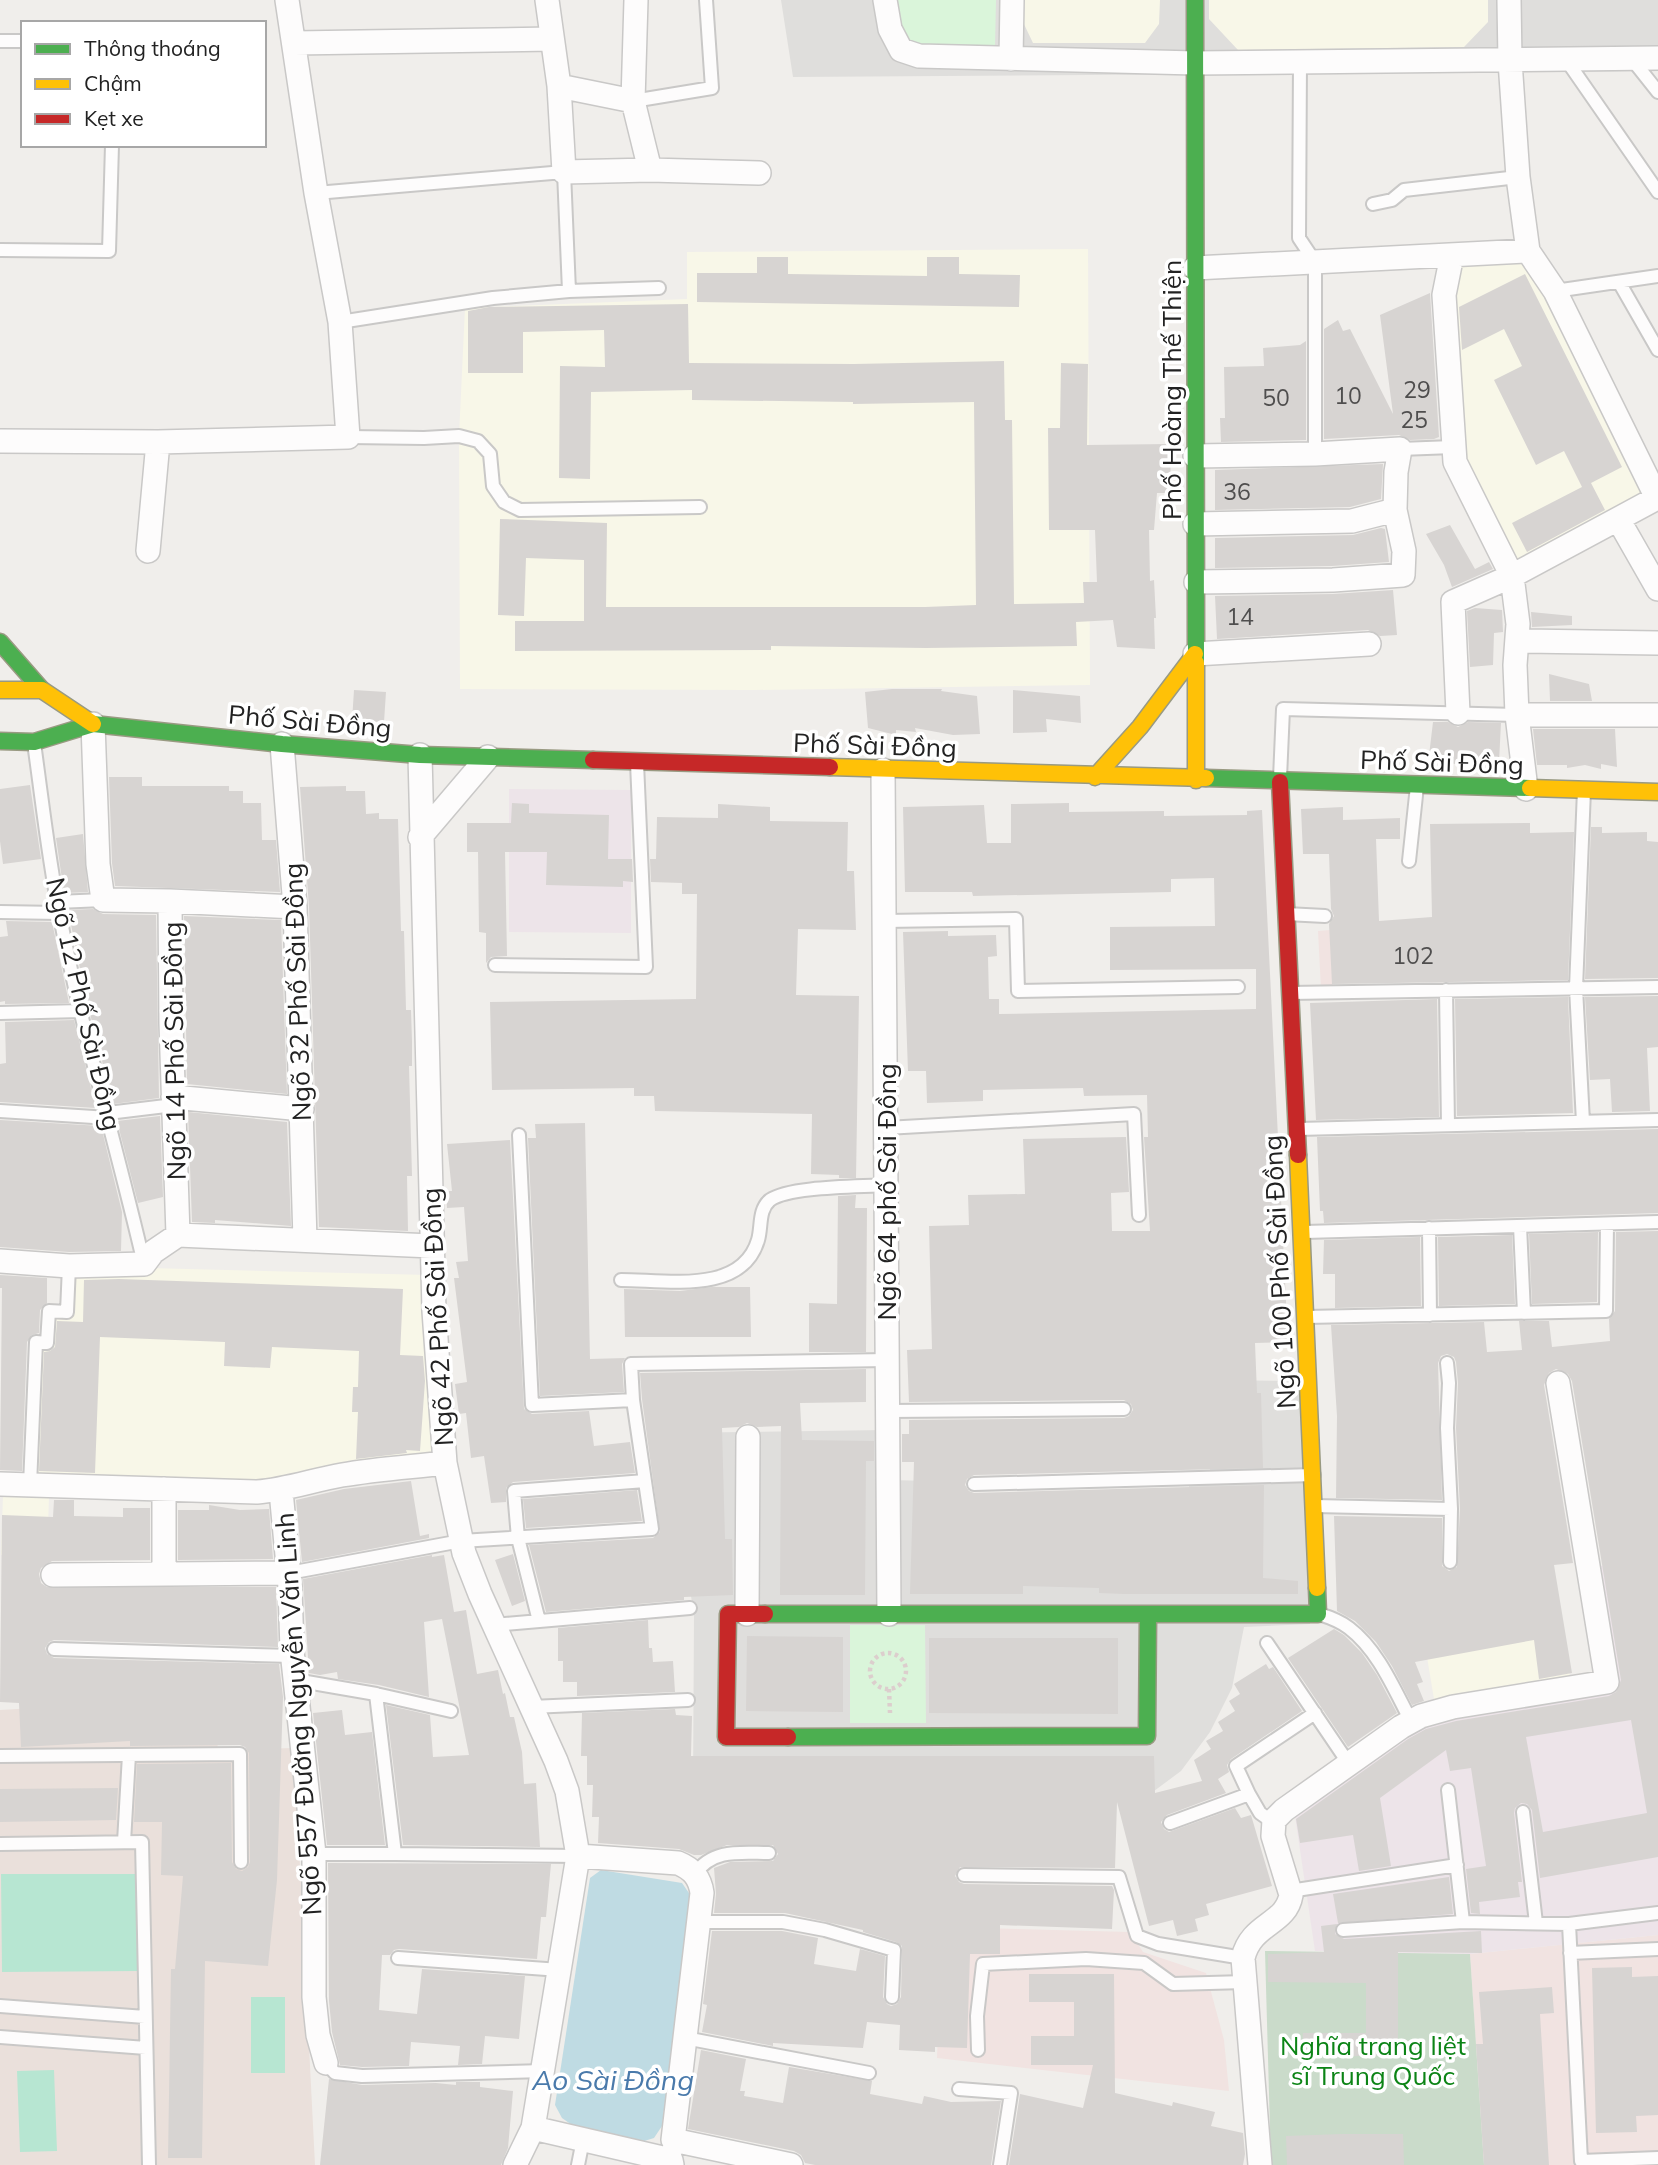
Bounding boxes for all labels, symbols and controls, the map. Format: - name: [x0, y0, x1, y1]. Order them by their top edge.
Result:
- legend: [21, 21, 266, 147]
- text: Thông thoáng: [84, 35, 221, 61]
- text: Chậm: [84, 70, 142, 96]
- text: Kẹt xe: [84, 105, 144, 131]
- street label: Phố Hoàng Thế Thiện: [1155, 260, 1188, 520]
- house number: 29: [1403, 375, 1431, 404]
- house number: 10: [1334, 381, 1362, 410]
- house number: 50: [1262, 383, 1290, 412]
- house number: 25: [1400, 405, 1428, 434]
- house number: 36: [1223, 477, 1251, 506]
- house number: 14: [1226, 602, 1254, 631]
- street label: Phố Sài Đồng: [227, 697, 393, 745]
- street label: Phố Sài Đồng: [793, 726, 957, 764]
- street label: Phố Sài Đồng: [1360, 743, 1524, 781]
- street label: Ngõ 32 Phố Sài Đồng: [276, 862, 318, 1122]
- street label: Ngõ 12 Phố Sài Đồng: [39, 874, 129, 1134]
- street label: Ngõ 14 Phố Sài Đồng: [155, 921, 193, 1181]
- house number: 102: [1392, 941, 1434, 970]
- street label: Ngõ 64 phố Sài Đồng: [870, 1063, 903, 1321]
- street label: Ngõ 100 Phố Sài Đồng: [1255, 1134, 1303, 1410]
- street label: Ngõ 42 Phố Sài Đồng: [414, 1187, 460, 1447]
- street label: Ngõ 557 Đường Nguyễn Văn Linh: [267, 1511, 329, 1917]
- park label: Nghĩa trang liệt sĩ Trung Quốc: [1280, 2029, 1466, 2092]
- water label: Ao Sài Đồng: [531, 2062, 694, 2097]

